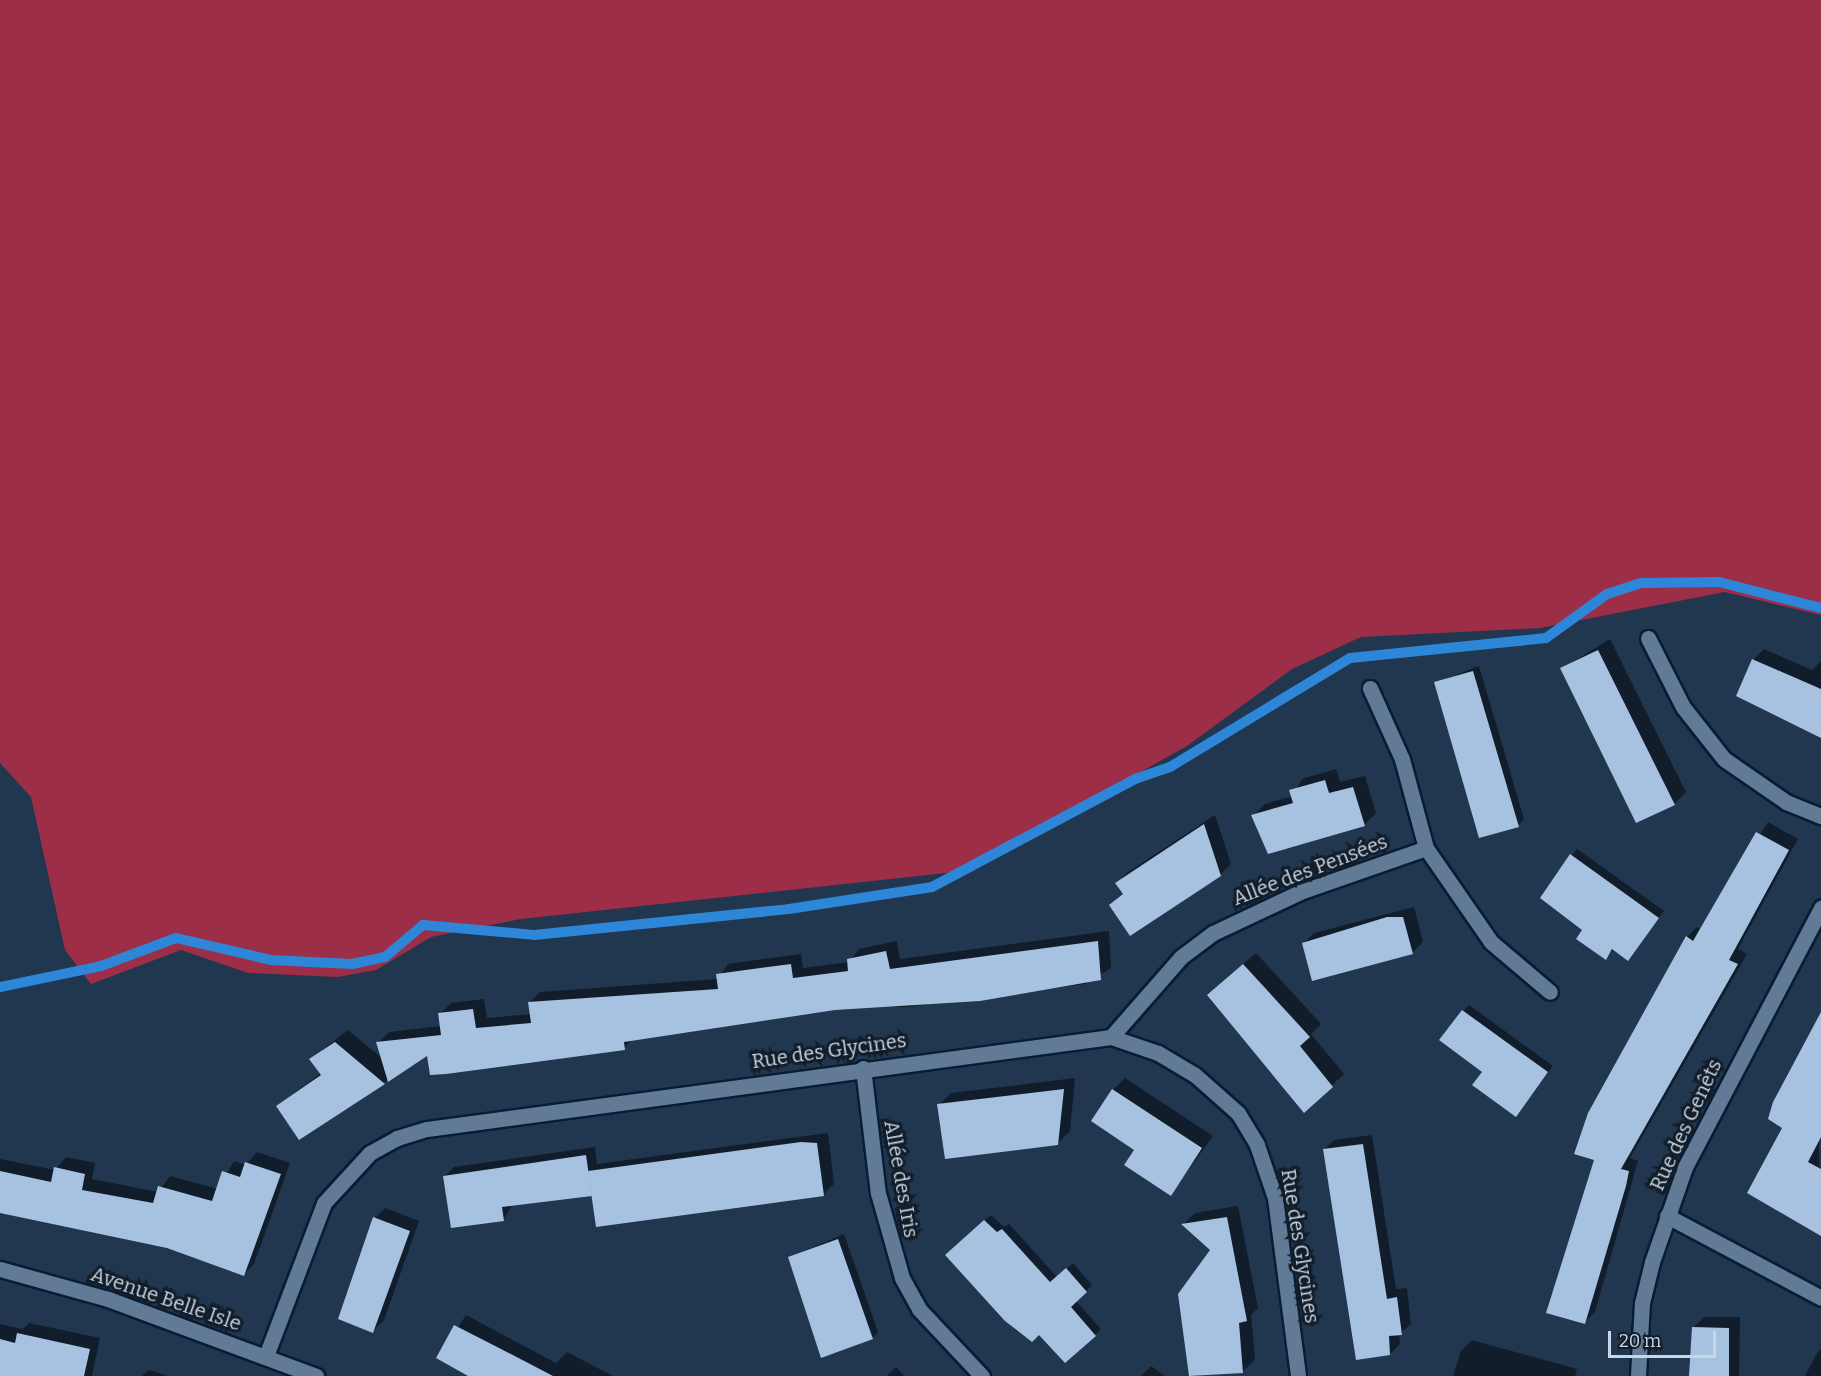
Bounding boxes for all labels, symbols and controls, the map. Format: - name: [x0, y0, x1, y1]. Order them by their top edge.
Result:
- street label: Allée des Pensées: [1229, 829, 1391, 911]
- street label: Rue des Glycines: [750, 1028, 908, 1074]
- street label: Rue des Genêts: [1645, 1055, 1727, 1195]
- street label: Allée des Iris: [879, 1118, 923, 1240]
- street label: Rue des Glycines: [1276, 1167, 1324, 1325]
- street label: Avenue Belle Isle: [88, 1262, 244, 1336]
- scale bar: [1611, 1319, 1719, 1357]
- text: 20 m: [1619, 1330, 1661, 1352]

